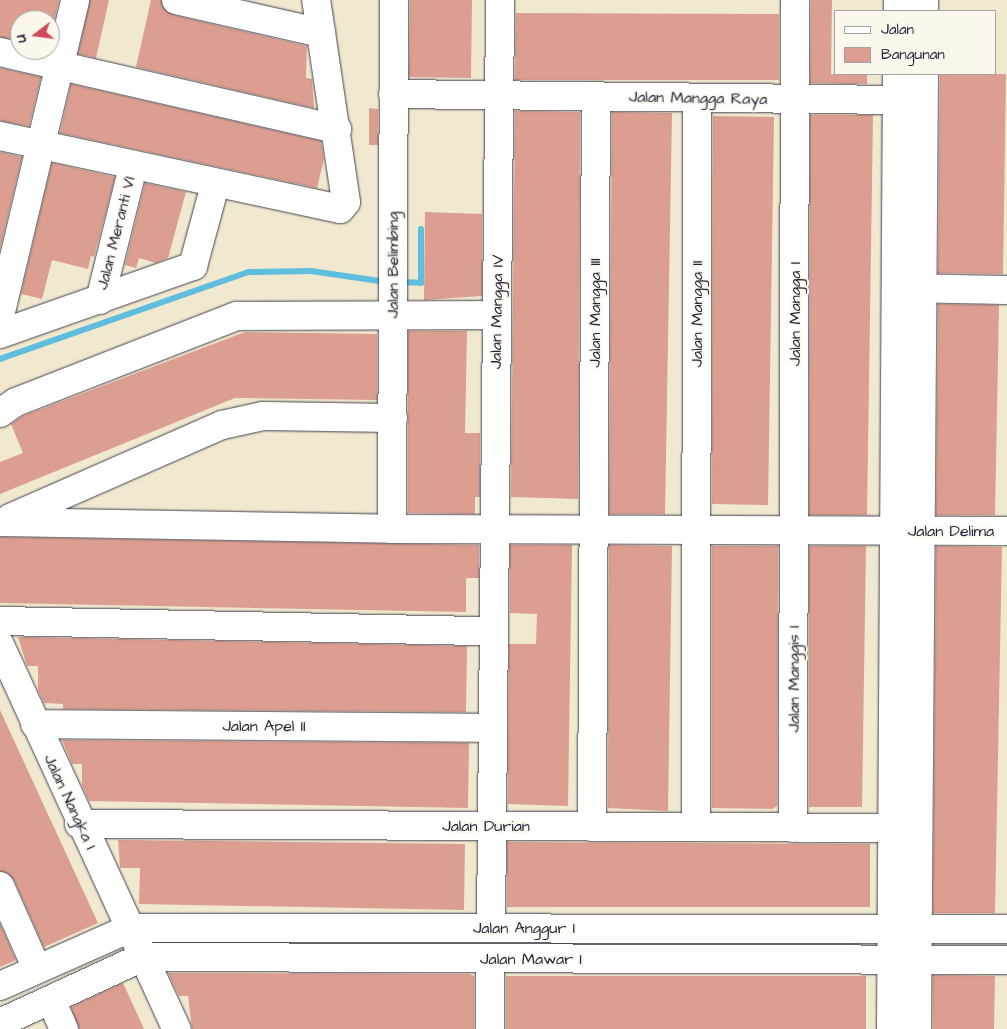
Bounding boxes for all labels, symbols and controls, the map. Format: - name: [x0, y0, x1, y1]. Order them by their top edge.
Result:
- north arrow: [10, 10, 60, 60]
- legend: [834, 10, 997, 75]
- text: Jalan: [881, 19, 914, 40]
- text: U: [11, 32, 32, 45]
- text: Bangunan: [881, 44, 945, 65]
- street label: Jalan Mangga Raya: [629, 87, 767, 109]
- street label: Jalan Meranti VI: [93, 174, 139, 292]
- street label: Jalan Belimbing: [383, 212, 403, 318]
- street label: Jalan Mangga IV: [486, 255, 508, 369]
- street label: Jalan Mangga III: [585, 258, 605, 368]
- street label: Jalan Mangga II: [687, 261, 707, 367]
- street label: Jalan Mangga I: [785, 262, 805, 366]
- street label: Jalan Delima: [908, 521, 994, 541]
- street label: Jalan Manggis I: [784, 626, 804, 732]
- street label: Jalan Apel II: [222, 716, 306, 736]
- street label: Jalan Nangka I: [40, 751, 100, 853]
- street label: Jalan Durian: [442, 816, 530, 836]
- street label: Jalan Anggur I: [473, 918, 575, 938]
- street label: Jalan Mawar I: [480, 949, 582, 969]

